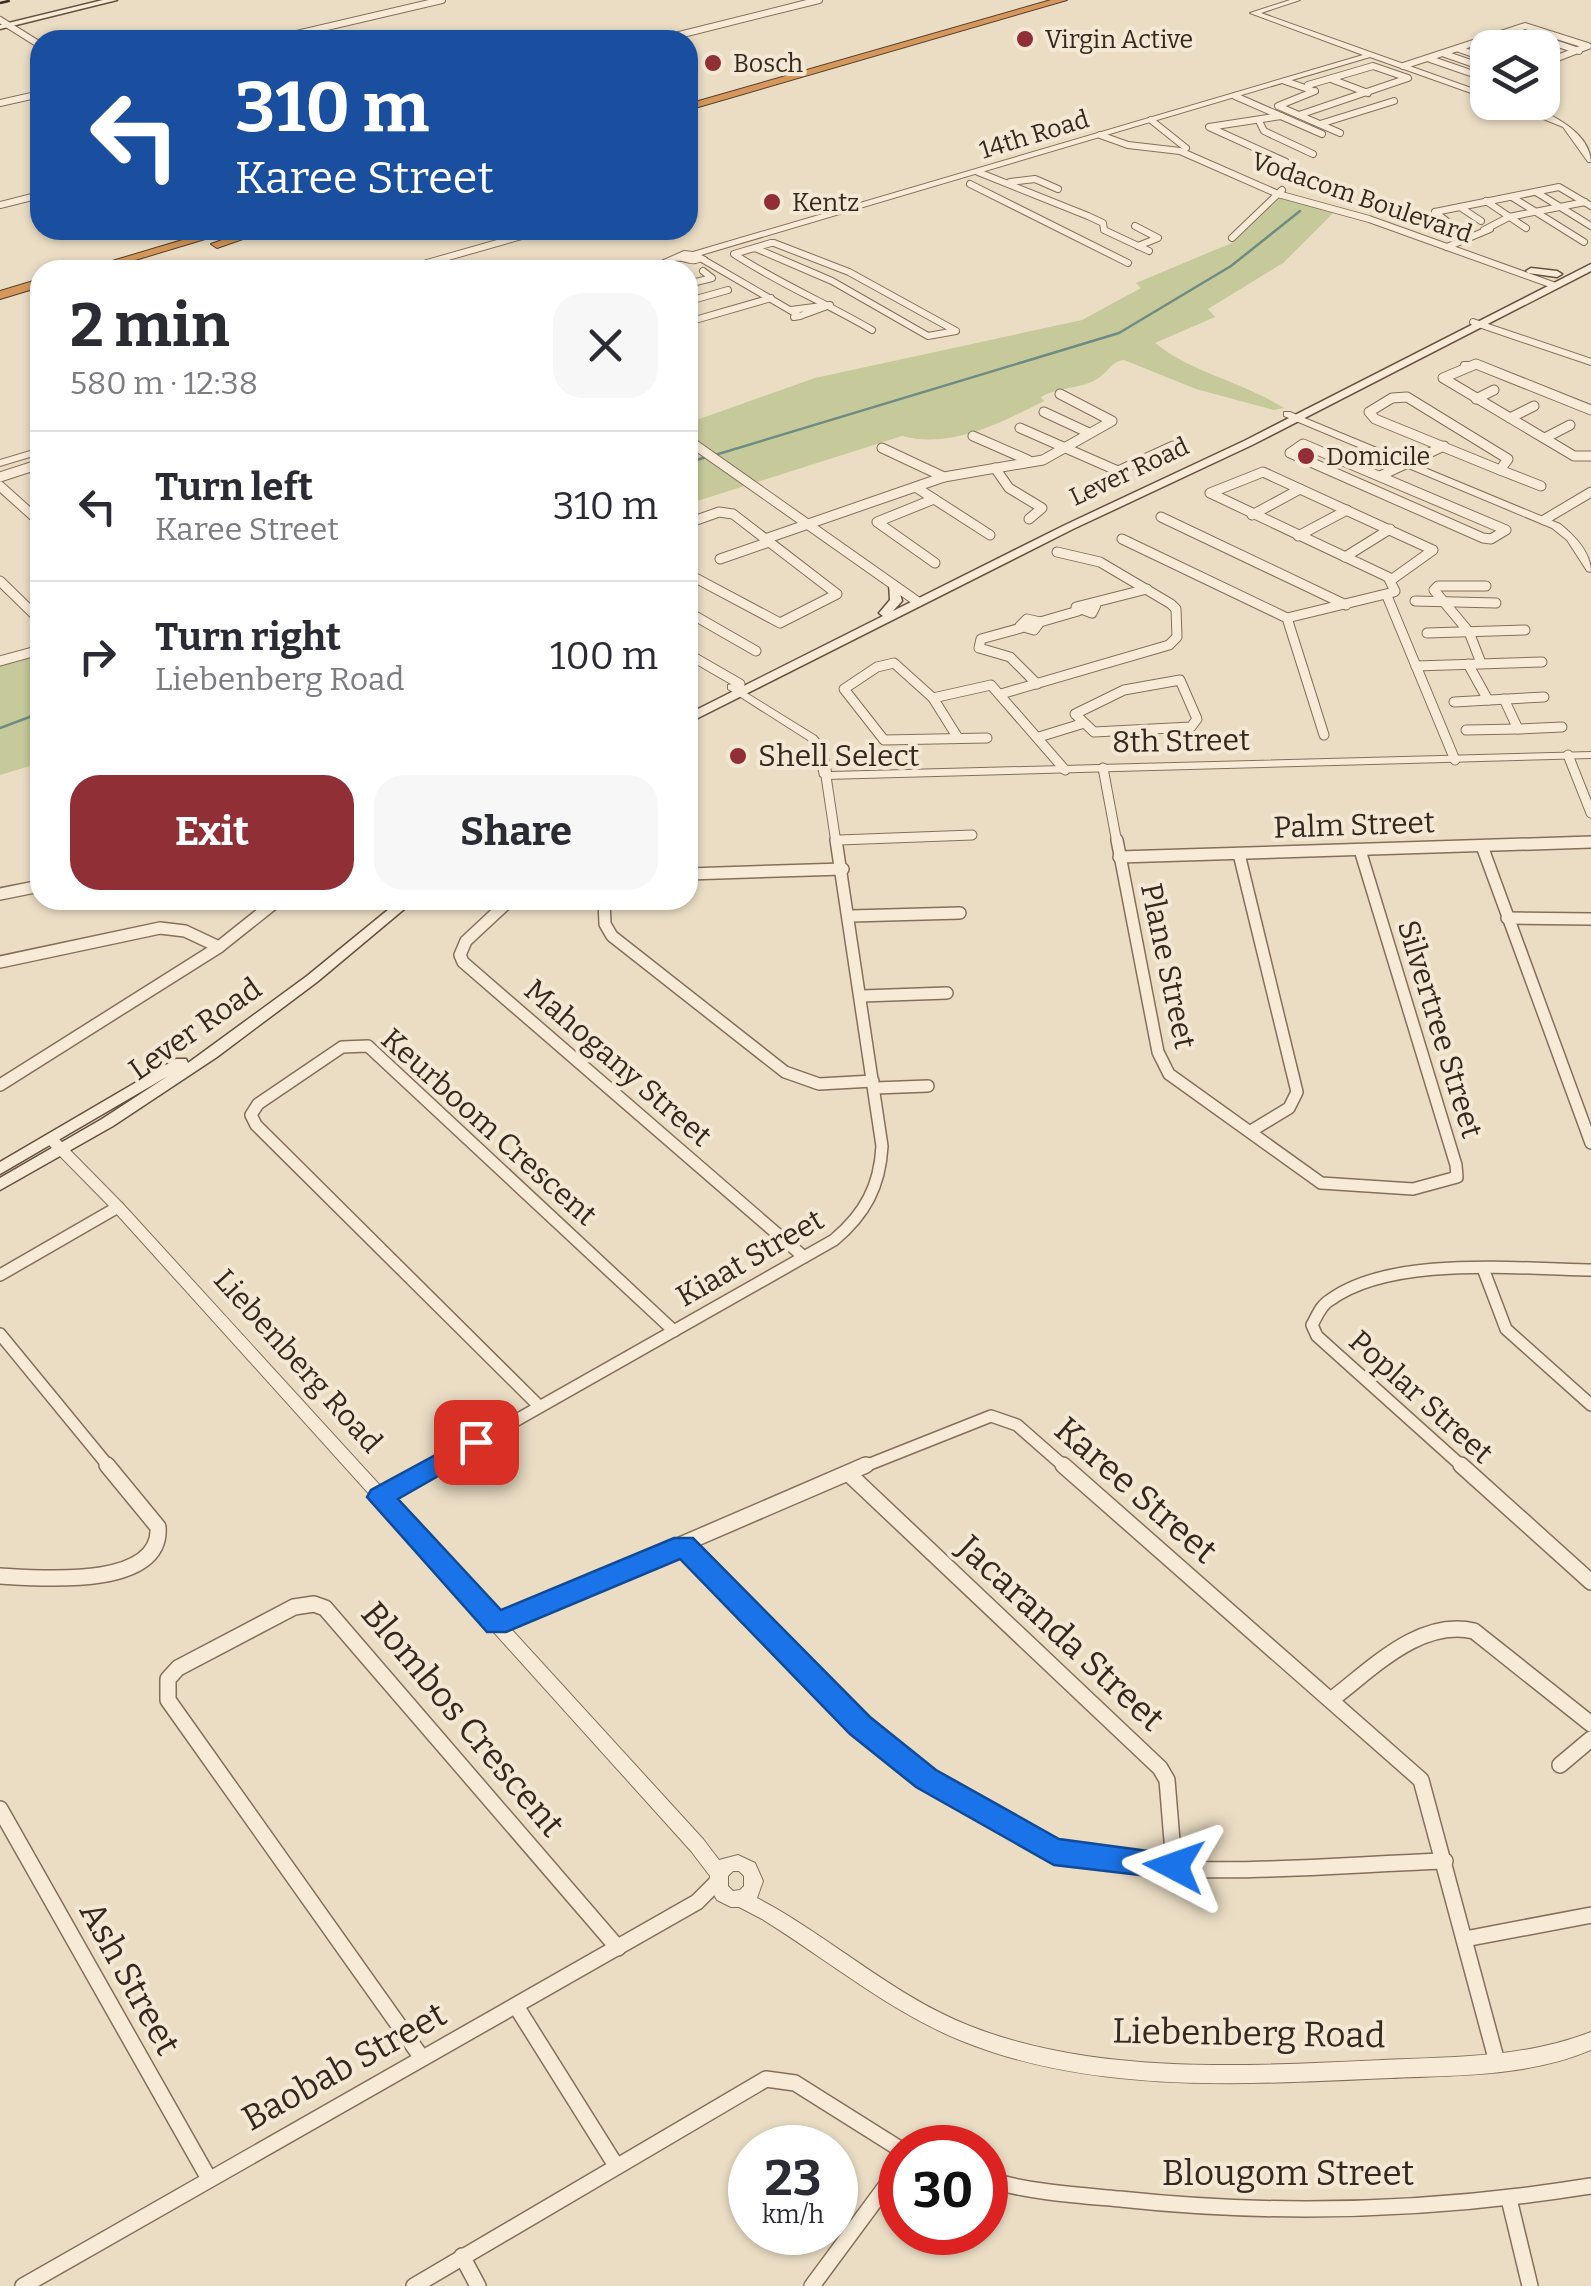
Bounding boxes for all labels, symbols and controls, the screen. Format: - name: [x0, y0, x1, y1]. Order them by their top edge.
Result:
- place label: Virgin Active: [1045, 25, 1193, 55]
- marker: Virgin Active: [1014, 28, 1036, 50]
- map controls: [1470, 30, 1560, 120]
- button: layers: [1470, 30, 1560, 120]
- place label: Bosch: [733, 49, 804, 79]
- marker: Bosch: [702, 52, 724, 74]
- text: 310 m: [235, 66, 429, 150]
- icon: left: [70, 70, 200, 200]
- street label: 14th Road: [976, 104, 1093, 166]
- street label: Vodacom Boulevard: [1247, 146, 1476, 250]
- text: Karee Street: [235, 151, 494, 205]
- place label: Kentz: [792, 188, 859, 218]
- marker: Kentz: [761, 191, 783, 213]
- text: 2 min: [70, 290, 230, 362]
- button: close: [553, 293, 658, 398]
- text: 580 m · 12:38: [70, 364, 258, 402]
- street label: Lever Road: [1065, 431, 1194, 513]
- place label: Domicile: [1326, 442, 1430, 472]
- marker: Domicile: [1295, 445, 1317, 467]
- text: Turn left: [155, 464, 313, 510]
- icon: left: [70, 479, 125, 534]
- text: 310 m: [553, 483, 658, 529]
- text: Karee Street: [155, 510, 339, 548]
- text: Turn right: [155, 614, 341, 660]
- icon: right: [70, 629, 125, 684]
- text: 100 m: [550, 633, 658, 679]
- text: Liebenberg Road: [155, 660, 405, 698]
- street label: 8th Street: [1112, 722, 1250, 760]
- place label: Shell Select: [758, 738, 919, 774]
- marker: Shell Select: [727, 745, 749, 767]
- button: Exit: [70, 775, 354, 890]
- button: Share: [374, 775, 658, 890]
- street label: Palm Street: [1273, 804, 1435, 846]
- street label: Plane Street: [1133, 880, 1203, 1052]
- street label: Silvertree Street: [1390, 916, 1490, 1142]
- street label: Lever Road: [122, 970, 268, 1088]
- street label: Mahogany Street: [517, 972, 719, 1154]
- street label: Keurboom Crescent: [374, 1021, 604, 1233]
- street label: Kiaat Street: [670, 1201, 830, 1315]
- street label: Liebenberg Road: [206, 1262, 390, 1460]
- street label: Poplar Street: [1342, 1323, 1500, 1471]
- pin: [434, 1400, 519, 1485]
- street label: Karee Street: [1046, 1408, 1226, 1572]
- icon: arrive: [449, 1415, 504, 1470]
- street label: Jacaranda Street: [948, 1526, 1173, 1740]
- street label: Blombos Crescent: [353, 1593, 574, 1845]
- position arrow: [1122, 1814, 1226, 1918]
- street label: Ash Street: [71, 1894, 189, 2062]
- street label: Baobab Street: [235, 1993, 454, 2139]
- street label: Liebenberg Road: [1112, 2010, 1386, 2056]
- speed limit sign: 30: [878, 2125, 1008, 2255]
- text: 23: [765, 2148, 821, 2208]
- street label: Blougom Street: [1162, 2152, 1415, 2194]
- text: km/h: [762, 2200, 824, 2230]

